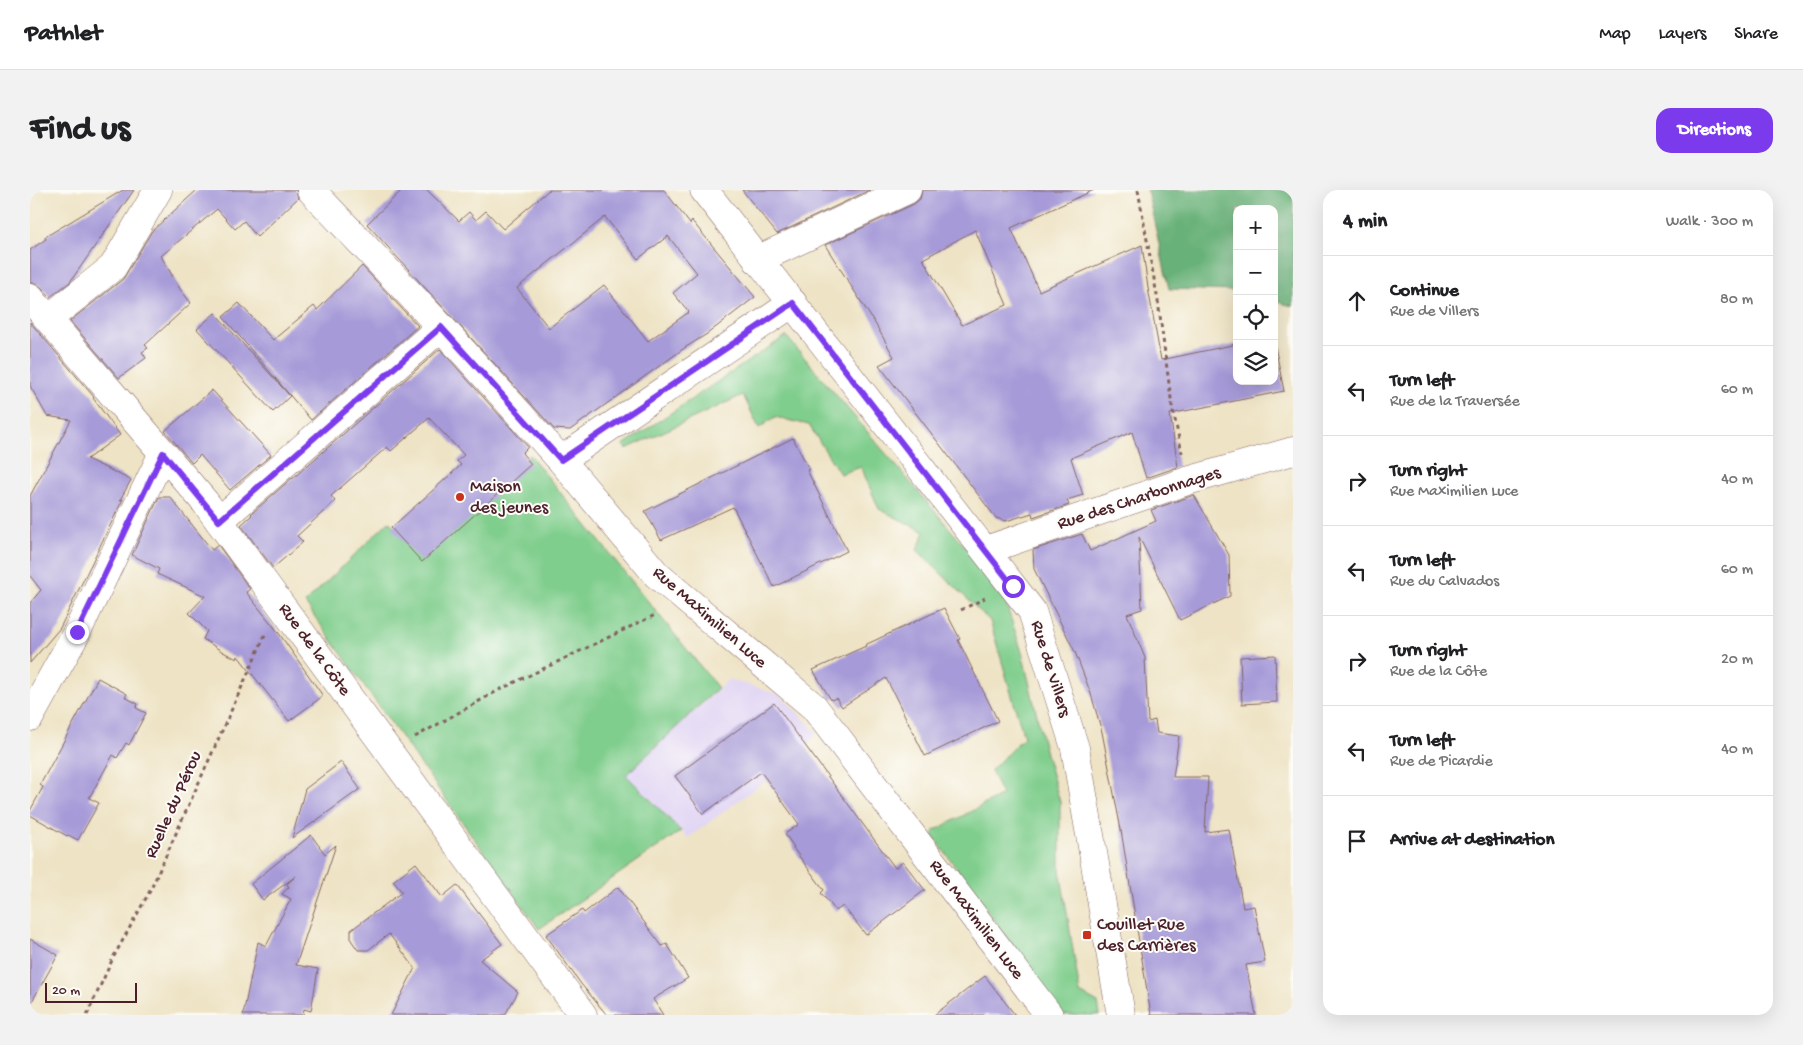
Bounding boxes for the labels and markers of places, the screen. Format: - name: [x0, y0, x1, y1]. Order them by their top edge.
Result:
- place label: Maison des jeunes: [470, 477, 550, 519]
- marker: Maison des jeunes: [454, 491, 466, 503]
- place label: Couillet Rue des Carrières: [1097, 915, 1197, 957]
- marker: Couillet Rue des Carrières: [1081, 929, 1093, 941]

